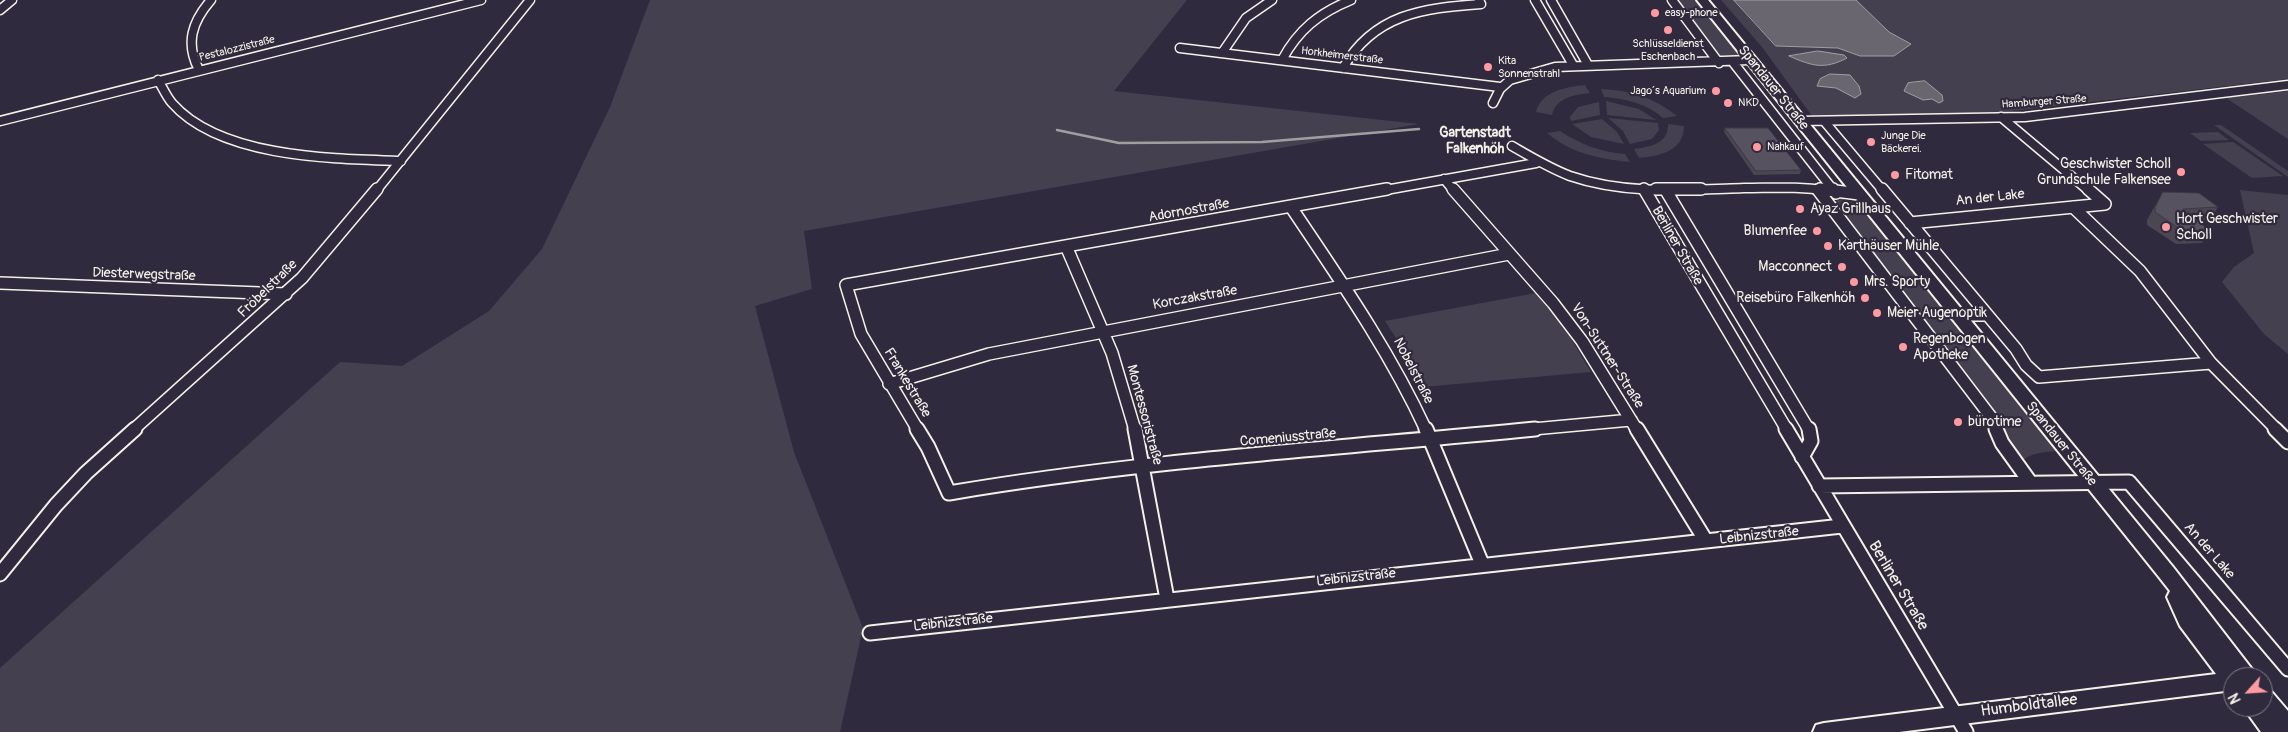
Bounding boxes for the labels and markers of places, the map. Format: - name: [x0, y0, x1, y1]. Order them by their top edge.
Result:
- place label: easy-phone: [1665, 6, 1718, 20]
- marker: easy-phone: [1649, 7, 1661, 19]
- marker: Schlüsseldienst Eschenbach: [1662, 24, 1674, 36]
- place label: Schlüsseldienst Eschenbach: [1632, 37, 1704, 63]
- place label: Kita Sonnenstrahl: [1498, 54, 1560, 80]
- marker: Kita Sonnenstrahl: [1482, 61, 1494, 73]
- place label: Jago´s Aquarium: [1630, 84, 1706, 98]
- marker: Jago´s Aquarium: [1710, 85, 1722, 97]
- place label: NKD: [1738, 96, 1759, 110]
- marker: NKD: [1722, 97, 1734, 109]
- place label: Junge Die Bäckerei.: [1881, 129, 1926, 155]
- marker: Junge Die Bäckerei.: [1865, 136, 1877, 148]
- place label: Nahkauf: [1767, 140, 1804, 154]
- marker: Nahkauf: [1751, 141, 1763, 153]
- place label: Geschwister Scholl Grundschule Falkensee: [2037, 156, 2171, 188]
- marker: Geschwister Scholl Grundschule Falkensee: [2175, 166, 2187, 178]
- place label: Fitomat: [1905, 167, 1953, 183]
- marker: Fitomat: [1889, 169, 1901, 181]
- place label: Ayaz Grillhaus: [1810, 201, 1891, 217]
- marker: Ayaz Grillhaus: [1794, 203, 1806, 215]
- place label: Hort Geschwister Scholl: [2176, 211, 2278, 243]
- marker: Hort Geschwister Scholl: [2160, 221, 2172, 233]
- place label: Blumenfee: [1743, 223, 1807, 239]
- marker: Blumenfee: [1811, 225, 1823, 237]
- place label: Karthäuser Mühle: [1838, 238, 1939, 254]
- marker: Karthäuser Mühle: [1822, 240, 1834, 252]
- place label: Macconnect: [1758, 259, 1832, 275]
- marker: Macconnect: [1836, 261, 1848, 273]
- place label: Mrs. Sporty: [1864, 274, 1930, 290]
- marker: Mrs. Sporty: [1848, 276, 1860, 288]
- place label: Reisebüro Falkenhöh: [1736, 290, 1855, 306]
- marker: Reisebüro Falkenhöh: [1859, 292, 1871, 304]
- place label: Meier Augenoptik: [1887, 305, 1987, 321]
- marker: Meier Augenoptik: [1871, 307, 1883, 319]
- place label: Regenbogen Apotheke: [1913, 331, 1986, 364]
- marker: Regenbogen Apotheke: [1897, 341, 1909, 353]
- place label: bürotime: [1968, 414, 2021, 430]
- marker: bürotime: [1952, 416, 1964, 428]

